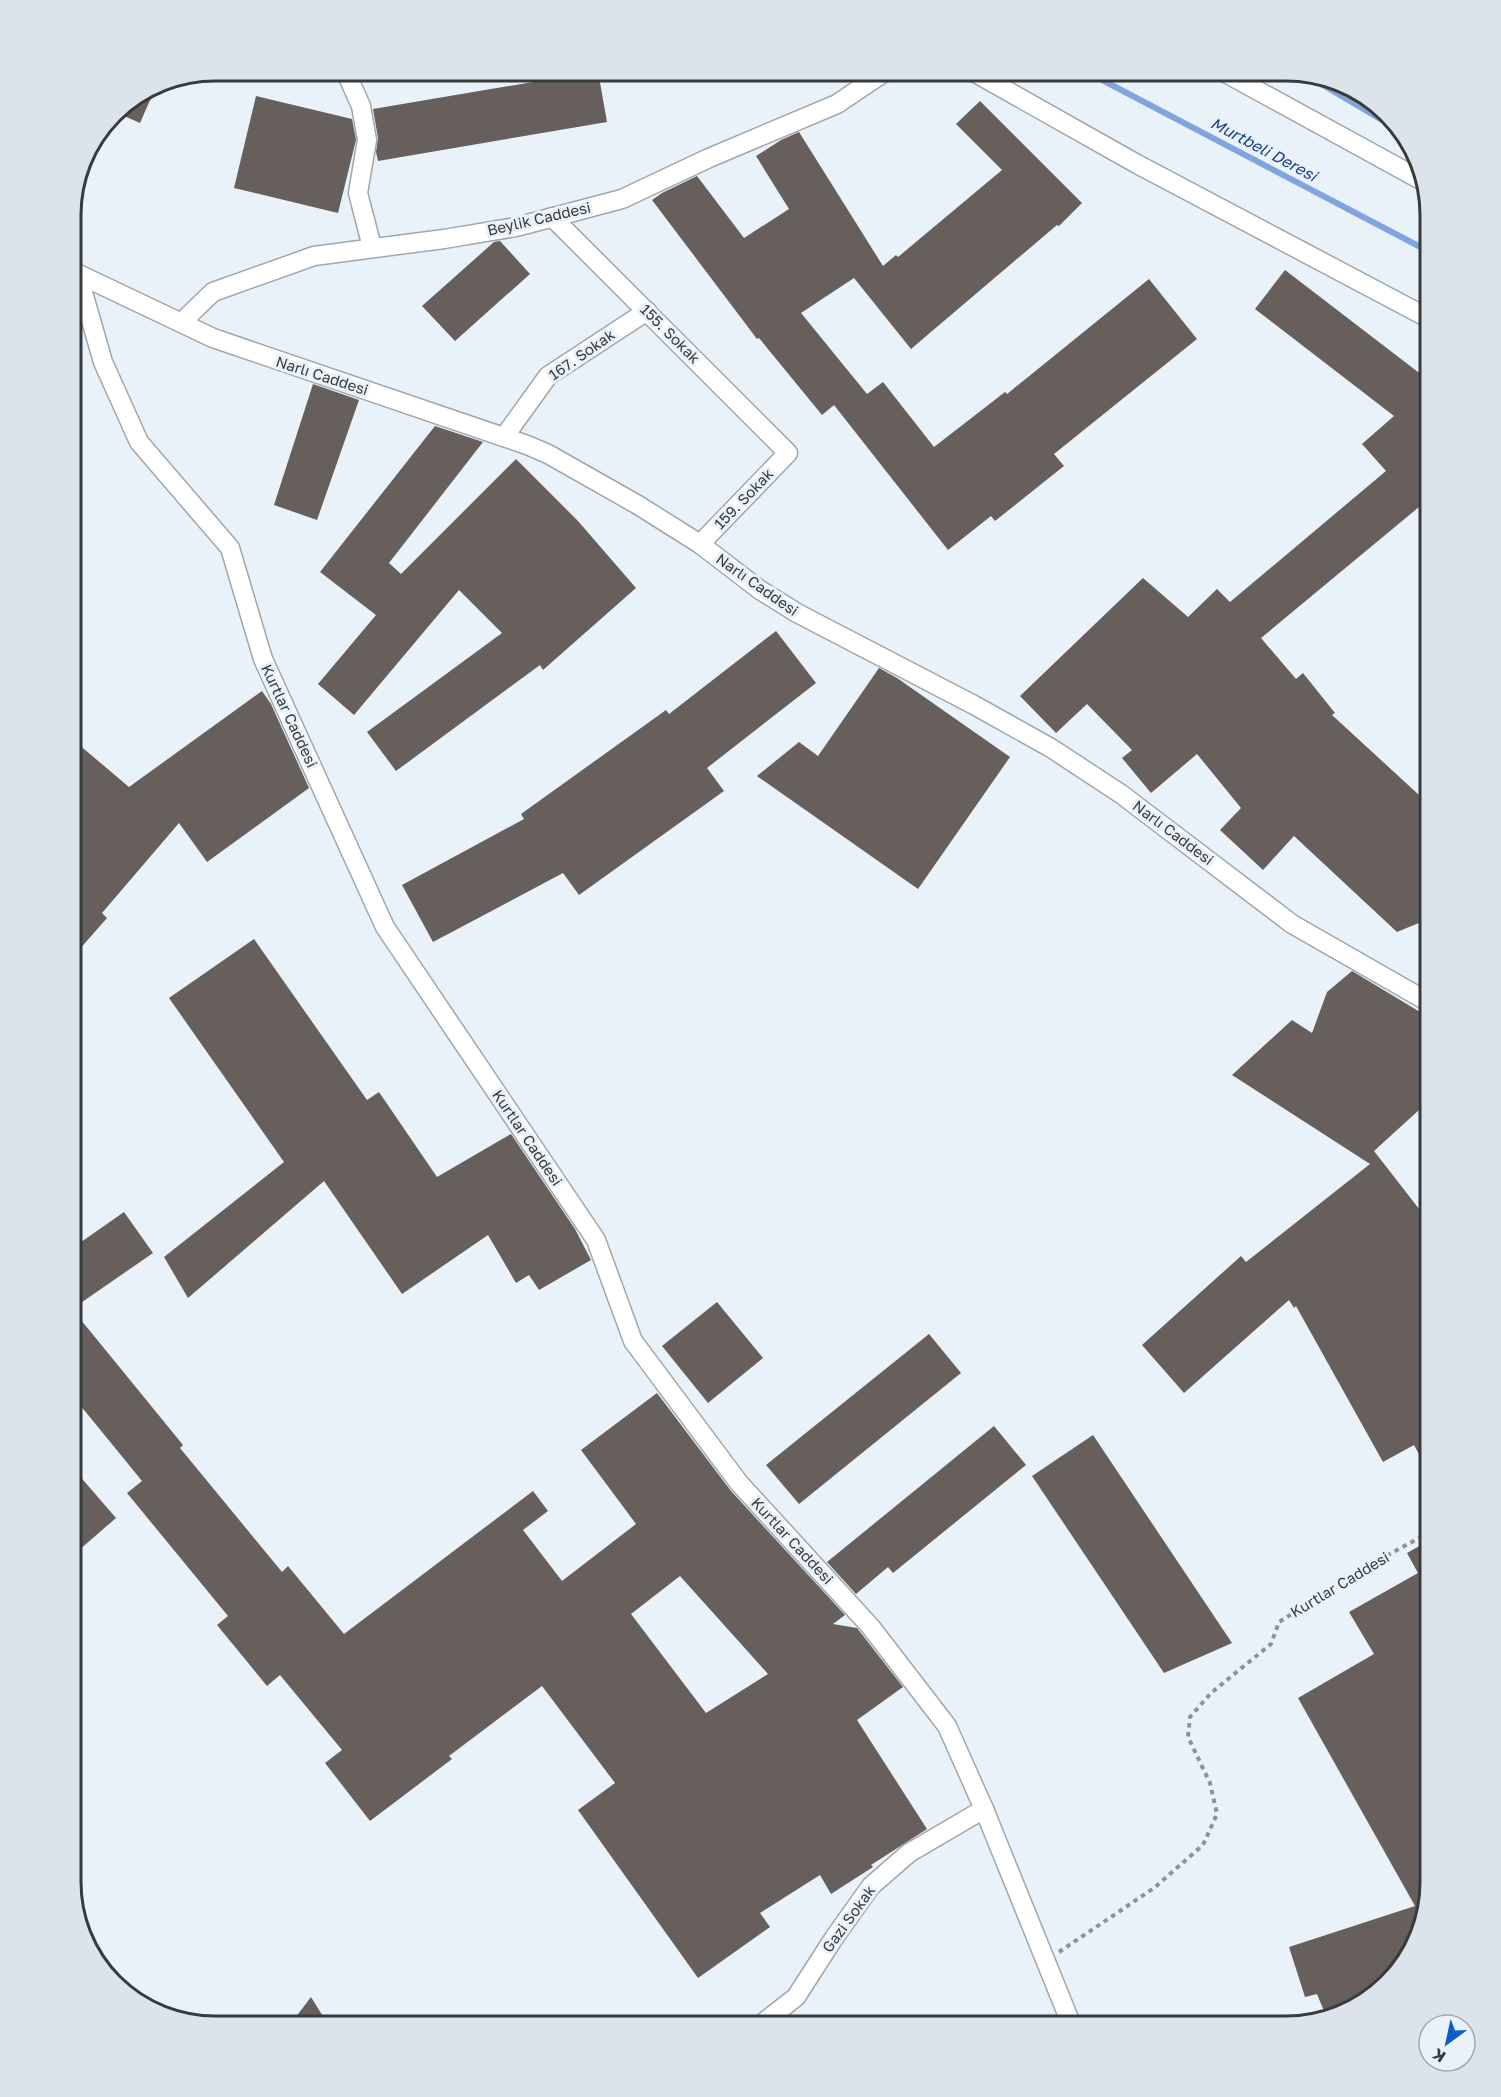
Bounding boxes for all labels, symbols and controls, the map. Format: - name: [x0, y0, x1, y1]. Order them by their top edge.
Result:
- water label: Murtbeli Deresi: [1207, 113, 1322, 186]
- street label: Beylik Caddesi: [485, 197, 592, 239]
- street label: 155. Sokak: [637, 300, 705, 367]
- street label: 167. Sokak: [545, 325, 618, 383]
- street label: Narlı Caddesi: [274, 352, 371, 398]
- street label: 159. Sokak: [710, 464, 777, 532]
- street label: Narlı Caddesi: [713, 549, 802, 619]
- street label: Kurtlar Caddesi: [258, 661, 322, 770]
- street label: Narlı Caddesi: [1130, 796, 1217, 868]
- street label: Kurtlar Caddesi: [489, 1086, 567, 1189]
- street label: Kurtlar Caddesi: [748, 1493, 837, 1587]
- street label: Kurtlar Caddesi: [1287, 1548, 1392, 1621]
- street label: Gazi Sokak: [818, 1881, 879, 1955]
- north arrow: [1417, 2013, 1477, 2073]
- text: K: [1428, 2044, 1449, 2067]

